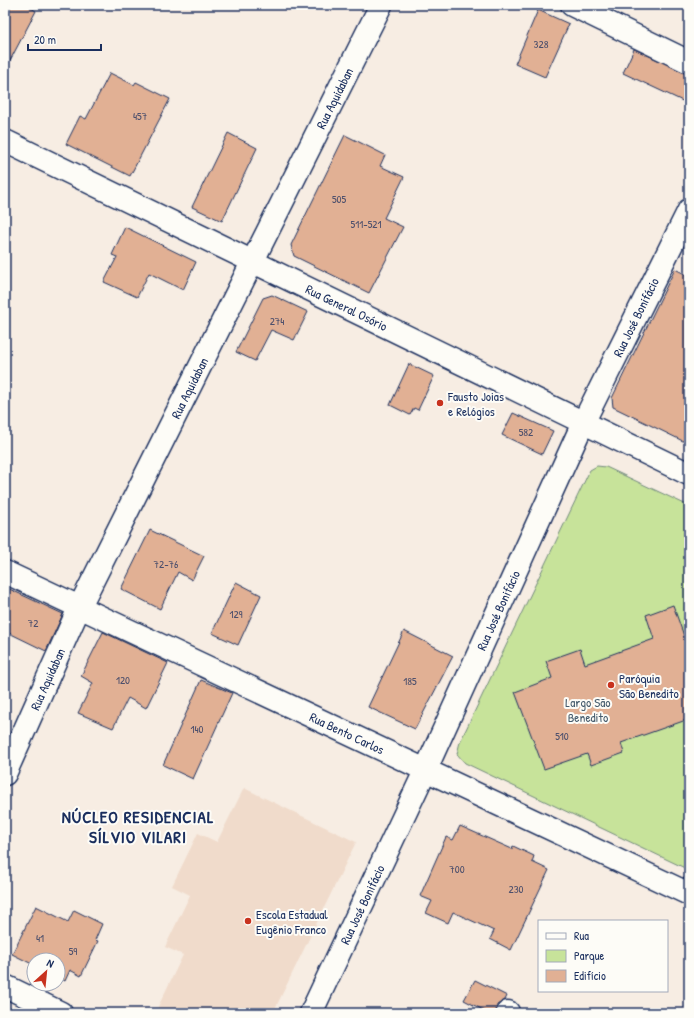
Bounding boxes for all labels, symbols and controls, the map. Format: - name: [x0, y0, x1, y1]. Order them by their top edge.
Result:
- scale bar: [28, 26, 101, 52]
- text: 20 m: [34, 31, 56, 48]
- house number: 328: [534, 37, 549, 51]
- street label: Rua Aquidaban: [311, 64, 357, 132]
- house number: 457: [133, 109, 147, 123]
- house number: 505: [332, 192, 346, 206]
- house number: 511-521: [351, 217, 381, 231]
- street label: Rua José Bonifácio: [608, 275, 663, 360]
- street label: Rua General Osório: [303, 280, 391, 335]
- house number: 274: [270, 314, 284, 328]
- street label: Rua Aquidaban: [166, 354, 212, 421]
- place label: Fausto Joias e Relógios: [447, 387, 504, 420]
- marker: Fausto Joias e Relógios: [435, 398, 445, 408]
- house number: 582: [519, 425, 533, 439]
- house number: 72-76: [154, 557, 179, 571]
- street label: Rua José Bonifácio: [472, 567, 524, 653]
- house number: 129: [229, 607, 243, 621]
- house number: 72: [28, 616, 38, 630]
- street label: Rua Aquidaban: [26, 645, 69, 713]
- place label: Paróquia São Benedito: [619, 669, 679, 702]
- house number: 120: [116, 673, 130, 687]
- house number: 185: [403, 674, 417, 688]
- marker: Paróquia São Benedito: [606, 680, 616, 690]
- park label: Largo São Benedito: [565, 693, 611, 726]
- street label: Rua Bento Carlos: [307, 708, 387, 758]
- house number: 140: [190, 722, 204, 736]
- house number: 510: [555, 729, 569, 743]
- district label: NÚCLEO RESIDENCIAL SÍLVIO VILARI: [62, 805, 214, 848]
- street label: Rua José Bonifácio: [336, 862, 389, 947]
- house number: 700: [449, 862, 465, 876]
- house number: 230: [508, 882, 524, 896]
- place label: Escola Estadual Eugênio Franco: [256, 905, 328, 938]
- marker: Escola Estadual Eugênio Franco: [243, 916, 253, 926]
- legend: [538, 920, 668, 992]
- text: Rua: [574, 927, 589, 944]
- house number: 41: [36, 931, 44, 945]
- house number: 59: [69, 944, 77, 958]
- text: Parque: [574, 947, 604, 964]
- north arrow: [26, 952, 66, 992]
- text: N: [45, 956, 56, 971]
- text: Edifício: [574, 967, 606, 984]

